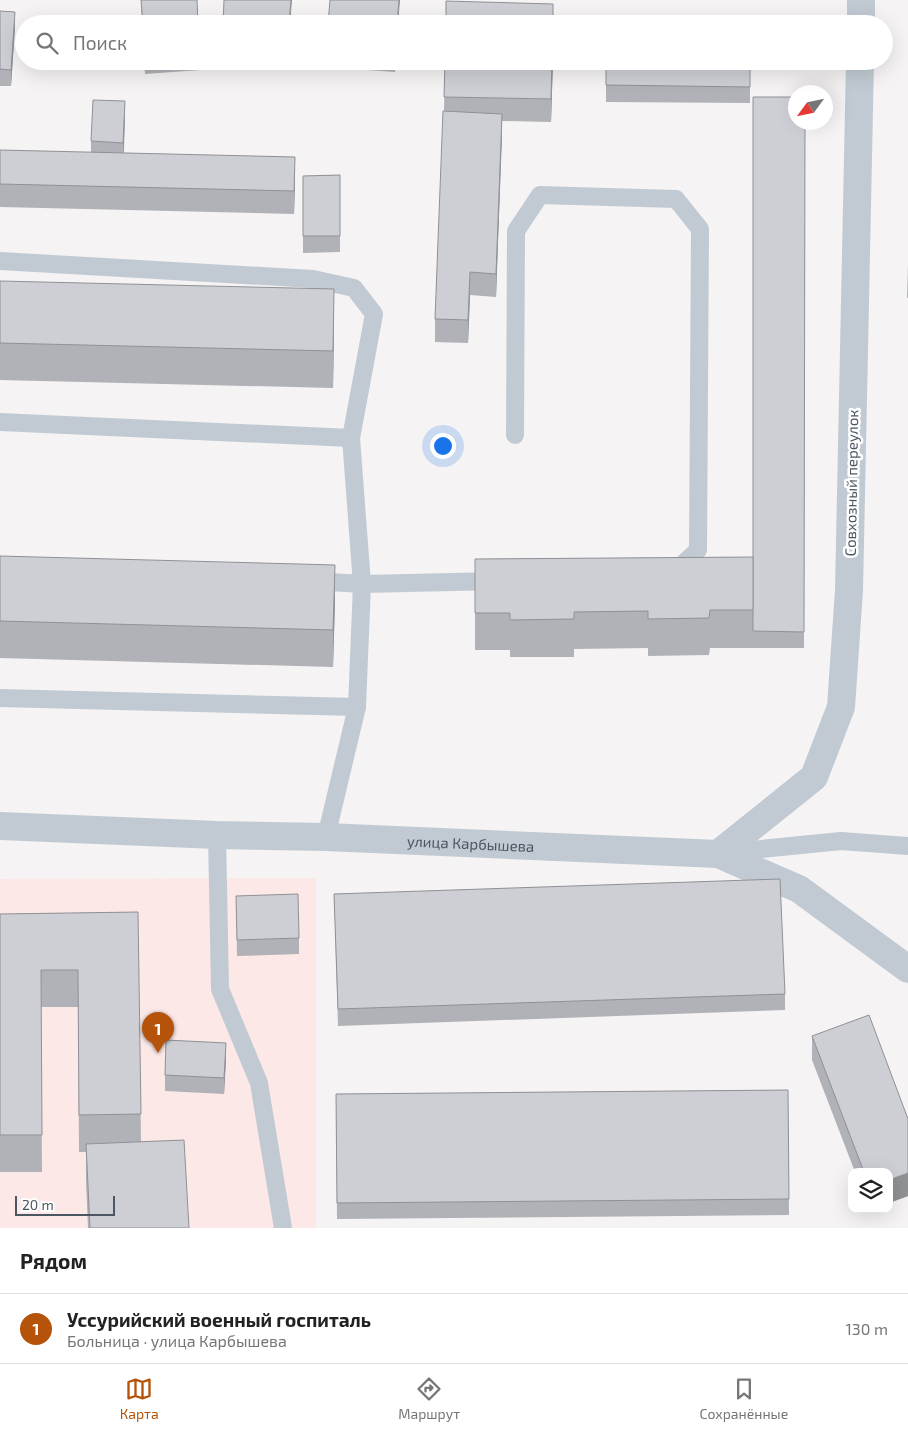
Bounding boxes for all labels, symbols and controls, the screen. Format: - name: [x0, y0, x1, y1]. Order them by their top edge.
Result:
- search box: [15, 15, 893, 70]
- icon: search: [33, 29, 61, 57]
- text: Поиск: [73, 31, 127, 54]
- north arrow: [788, 85, 833, 130]
- street label: Совхозный переулок: [841, 409, 862, 557]
- your location: [430, 433, 456, 459]
- street label: улица Карбышева: [406, 832, 535, 855]
- pin: 1: [142, 1012, 174, 1053]
- map controls: [848, 1168, 893, 1213]
- button: layers: [848, 1168, 893, 1213]
- scale bar: [15, 1193, 115, 1216]
- text: 20 m: [22, 1196, 54, 1213]
- text: Рядом: [20, 1248, 87, 1273]
- text: Уссурийский военный госпиталь: [67, 1308, 371, 1331]
- text: 1: [33, 1319, 39, 1338]
- text: 130 m: [846, 1319, 888, 1338]
- text: Больница · улица Карбышева: [67, 1331, 287, 1350]
- tab: Карта: [120, 1375, 159, 1422]
- tab: Маршрут: [398, 1375, 460, 1422]
- tab: Сохранённые: [700, 1375, 788, 1422]

